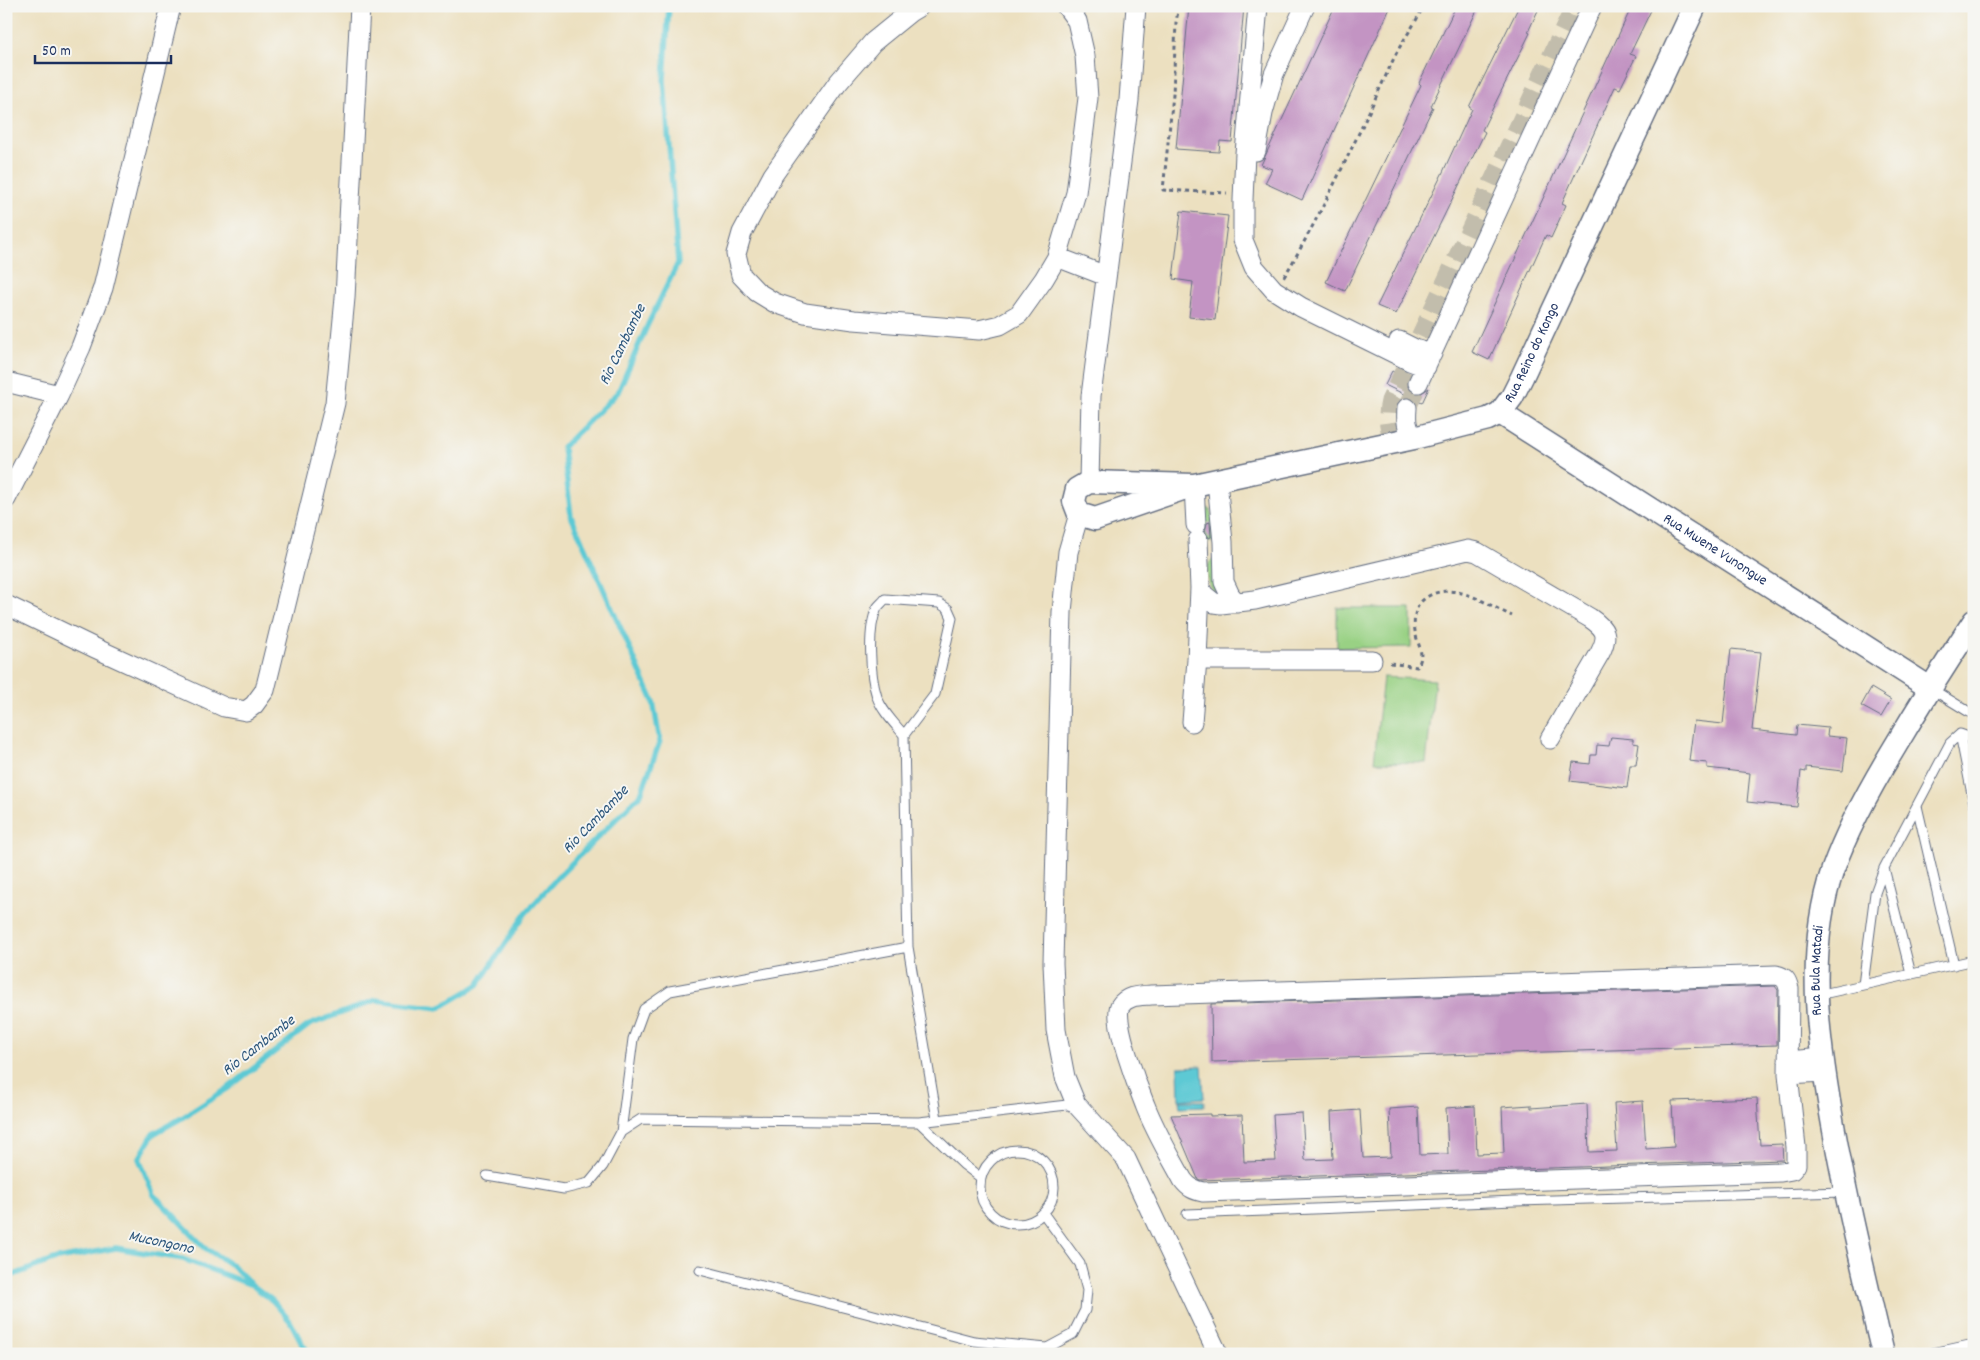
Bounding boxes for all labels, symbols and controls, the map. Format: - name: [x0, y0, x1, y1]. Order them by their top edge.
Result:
- scale bar: [35, 32, 171, 64]
- text: 50 m: [42, 41, 71, 63]
- street label: Rua Reino do Kongo: [1500, 299, 1566, 408]
- water label: Rio Cambambe: [594, 300, 653, 389]
- street label: Rua Mwene Vunongue: [1658, 509, 1772, 592]
- water label: Rio Cambambe: [557, 780, 635, 859]
- street label: Rua Bula Matadi: [1806, 924, 1831, 1016]
- water label: Rio Cambambe: [218, 1009, 301, 1082]
- water label: Mucongono: [126, 1225, 196, 1261]

